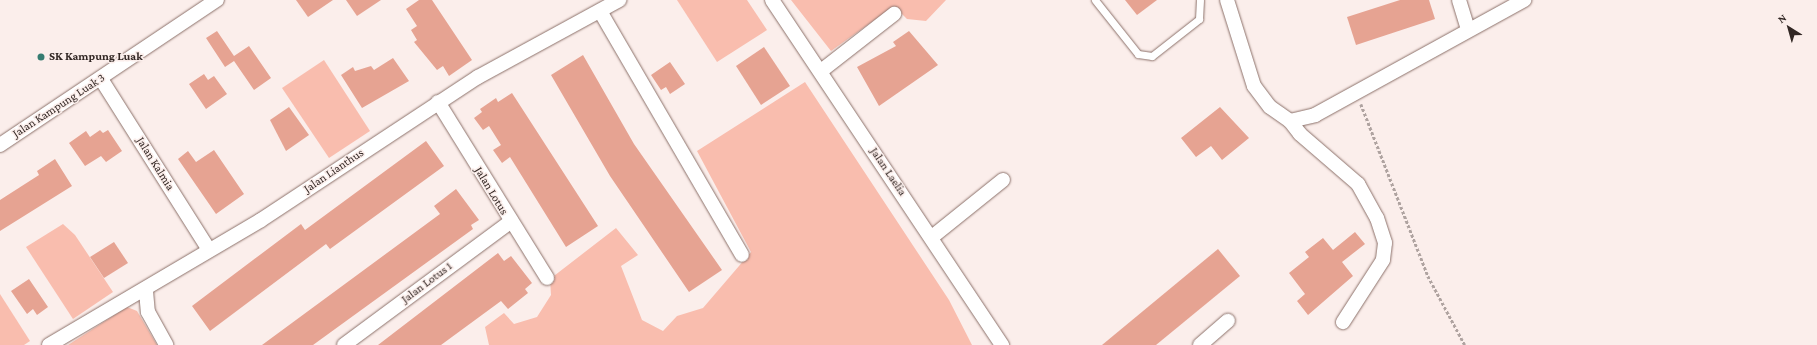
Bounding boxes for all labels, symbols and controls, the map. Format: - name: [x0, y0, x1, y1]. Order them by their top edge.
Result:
- north arrow: [1769, 8, 1809, 48]
- text: N: [1775, 11, 1788, 25]
- place label: SK Kampung Luak: [49, 50, 143, 64]
- marker: SK Kampung Luak: [36, 52, 46, 62]
- street label: Jalan Kampung Luak 3: [10, 71, 108, 141]
- street label: Jalan Kalmia: [133, 135, 177, 193]
- street label: Jalan Laelia: [867, 145, 909, 199]
- street label: Jalan Lianthus: [301, 146, 367, 196]
- street label: Jalan Lotus: [471, 164, 511, 218]
- street label: Jalan Lotus 1: [399, 259, 455, 307]

